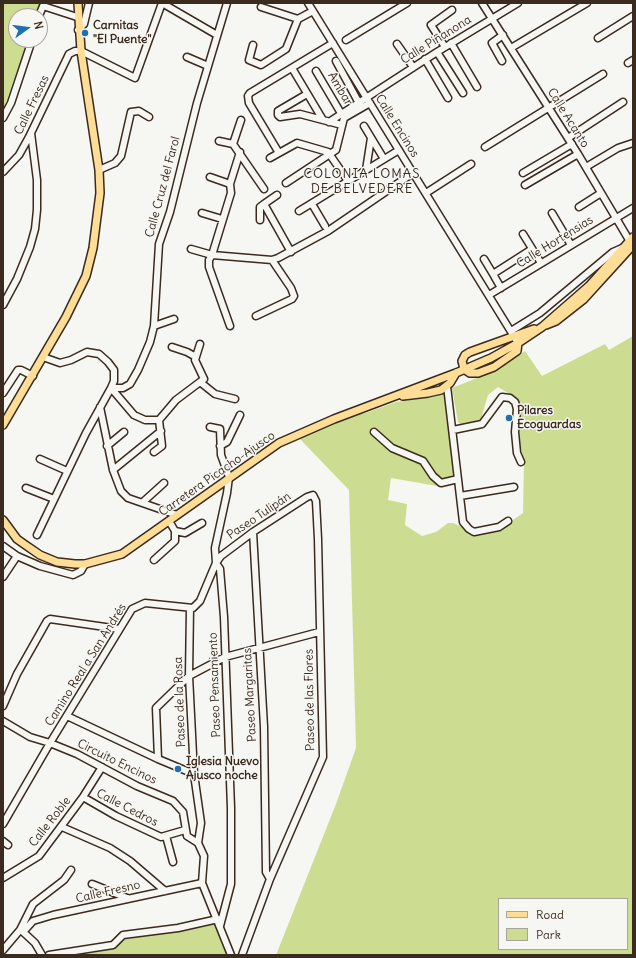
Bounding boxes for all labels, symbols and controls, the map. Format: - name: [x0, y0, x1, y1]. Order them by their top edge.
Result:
- north arrow: [8, 8, 48, 48]
- street label: Calle Piñanona: [398, 13, 474, 67]
- place label: Carnitas "El Puente": [93, 19, 152, 47]
- text: N: [31, 20, 46, 31]
- marker: Carnitas "El Puente": [80, 28, 90, 38]
- street label: Ambar: [324, 70, 356, 108]
- street label: Calle Fresas: [11, 73, 53, 137]
- street label: Calle Acanto: [544, 86, 592, 150]
- street label: Calle Encinos: [372, 92, 422, 160]
- street label: Calle Cruz del Farol: [143, 135, 183, 239]
- district label: COLONIA LOMAS DE BELVEDERE: [304, 166, 420, 197]
- street label: Calle Hortensias: [514, 213, 596, 271]
- place label: Pilares Ecoguardas: [517, 404, 581, 432]
- marker: Pilares Ecoguardas: [504, 413, 514, 423]
- street label: Carretera Picacho-Ajusco: [156, 428, 278, 520]
- street label: Paseo Tulipán: [224, 489, 294, 543]
- street label: Camino Real a San Andrés: [42, 601, 130, 729]
- street label: Paseo Pensamiento: [206, 632, 224, 738]
- street label: Paseo Margaritas: [240, 648, 260, 742]
- street label: Paseo de las Flores: [302, 649, 318, 751]
- street label: Paseo de la Rosa: [171, 656, 189, 748]
- street label: Circuito Encinos: [75, 737, 159, 787]
- place label: Iglesia Nuevo Ajusco noche: [186, 755, 259, 783]
- marker: Iglesia Nuevo Ajusco noche: [173, 764, 183, 774]
- street label: Calle Cedros: [94, 786, 160, 830]
- street label: Calle Roble: [26, 794, 74, 850]
- street label: Calle Fresno: [74, 878, 142, 906]
- legend: [498, 898, 628, 950]
- text: Road: [536, 907, 564, 922]
- text: Park: [536, 927, 561, 942]

